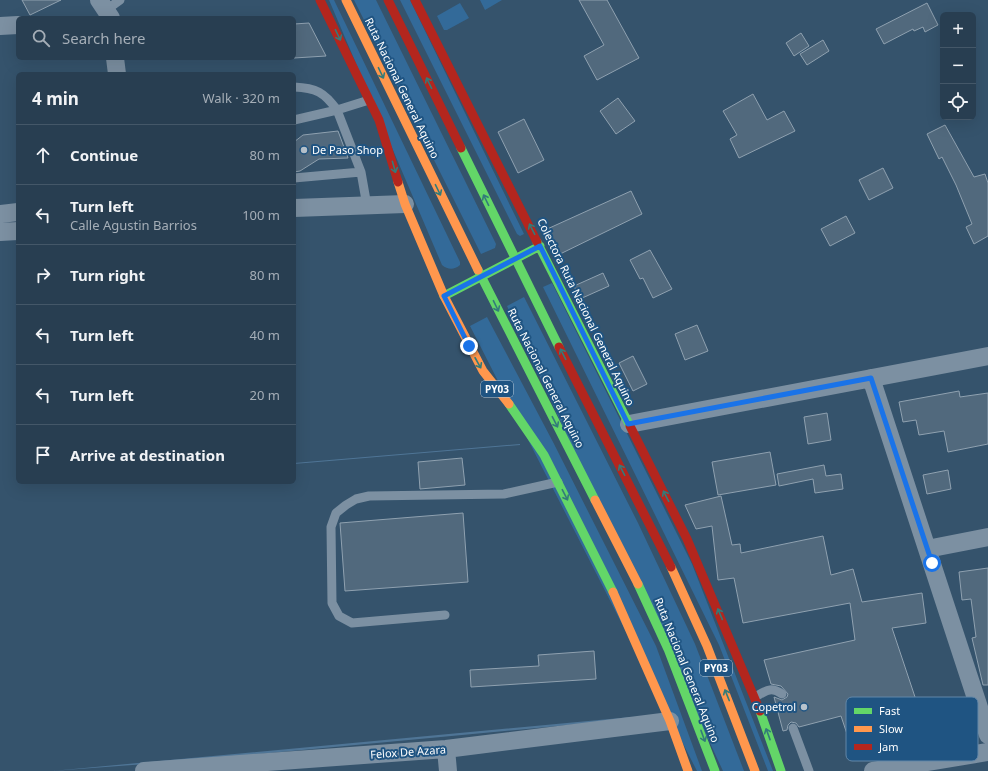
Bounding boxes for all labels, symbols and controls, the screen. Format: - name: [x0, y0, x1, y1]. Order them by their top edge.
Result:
- map controls: [940, 12, 976, 120]
- button: +: [940, 12, 976, 48]
- street label: Ruta Nacional General Aquino: [362, 15, 443, 161]
- search box: [16, 16, 296, 60]
- icon: search: [30, 27, 52, 49]
- text: Search here: [62, 28, 145, 48]
- one-way arrow: [334, 29, 342, 41]
- button: −: [940, 48, 976, 84]
- one-way arrow: [378, 66, 385, 78]
- one-way arrow: [425, 78, 432, 90]
- button: locate: [940, 84, 976, 120]
- text: 4 min: [32, 87, 79, 110]
- text: Walk · 320 m: [202, 89, 280, 107]
- place label: De Paso Shop: [312, 142, 383, 157]
- icon: ahead: [32, 144, 54, 166]
- text: Continue: [70, 145, 138, 165]
- marker: De Paso Shop: [299, 145, 309, 155]
- text: 80 m: [250, 146, 280, 164]
- one-way arrow: [391, 160, 398, 173]
- one-way arrow: [435, 183, 442, 195]
- one-way arrow: [482, 194, 489, 206]
- text: Turn left: [70, 196, 134, 216]
- icon: left: [32, 204, 54, 226]
- text: 100 m: [242, 206, 280, 224]
- text: Calle Agustin Barrios: [70, 216, 197, 234]
- street label: Colectora Ruta Nacional General Aquino: [535, 216, 637, 408]
- one-way arrow: [527, 224, 535, 236]
- icon: right: [32, 264, 54, 286]
- text: Turn right: [70, 265, 145, 285]
- text: 80 m: [250, 266, 280, 284]
- one-way arrow: [492, 300, 500, 312]
- street label: Ruta Nacional General Aquino: [505, 306, 587, 450]
- icon: left: [32, 324, 54, 346]
- text: Turn left: [70, 325, 134, 345]
- text: 40 m: [250, 326, 280, 344]
- route end: [460, 337, 478, 355]
- one-way arrow: [559, 348, 566, 360]
- one-way arrow: [475, 357, 483, 369]
- road number: PY03: [481, 381, 513, 397]
- icon: left: [32, 384, 54, 406]
- text: Turn left: [70, 385, 134, 405]
- text: 20 m: [250, 386, 280, 404]
- one-way arrow: [552, 416, 559, 428]
- icon: arrive: [32, 444, 54, 466]
- text: Arrive at destination: [70, 445, 225, 465]
- one-way arrow: [618, 464, 625, 476]
- one-way arrow: [562, 488, 569, 500]
- one-way arrow: [661, 490, 669, 502]
- route start: [923, 554, 941, 572]
- street label: Ruta Nacional General Aquino: [651, 595, 724, 745]
- one-way arrow: [716, 608, 723, 620]
- road number: PY03: [700, 660, 732, 676]
- one-way arrow: [722, 689, 730, 701]
- legend: [846, 697, 978, 761]
- place label: Copetrol: [752, 699, 796, 714]
- marker: Copetrol: [799, 702, 809, 712]
- text: Fast: [879, 703, 900, 718]
- text: Slow: [879, 721, 903, 736]
- one-way arrow: [764, 728, 771, 741]
- one-way arrow: [699, 730, 707, 742]
- text: Jam: [878, 739, 898, 754]
- street label: Felox De Azara: [370, 741, 446, 762]

